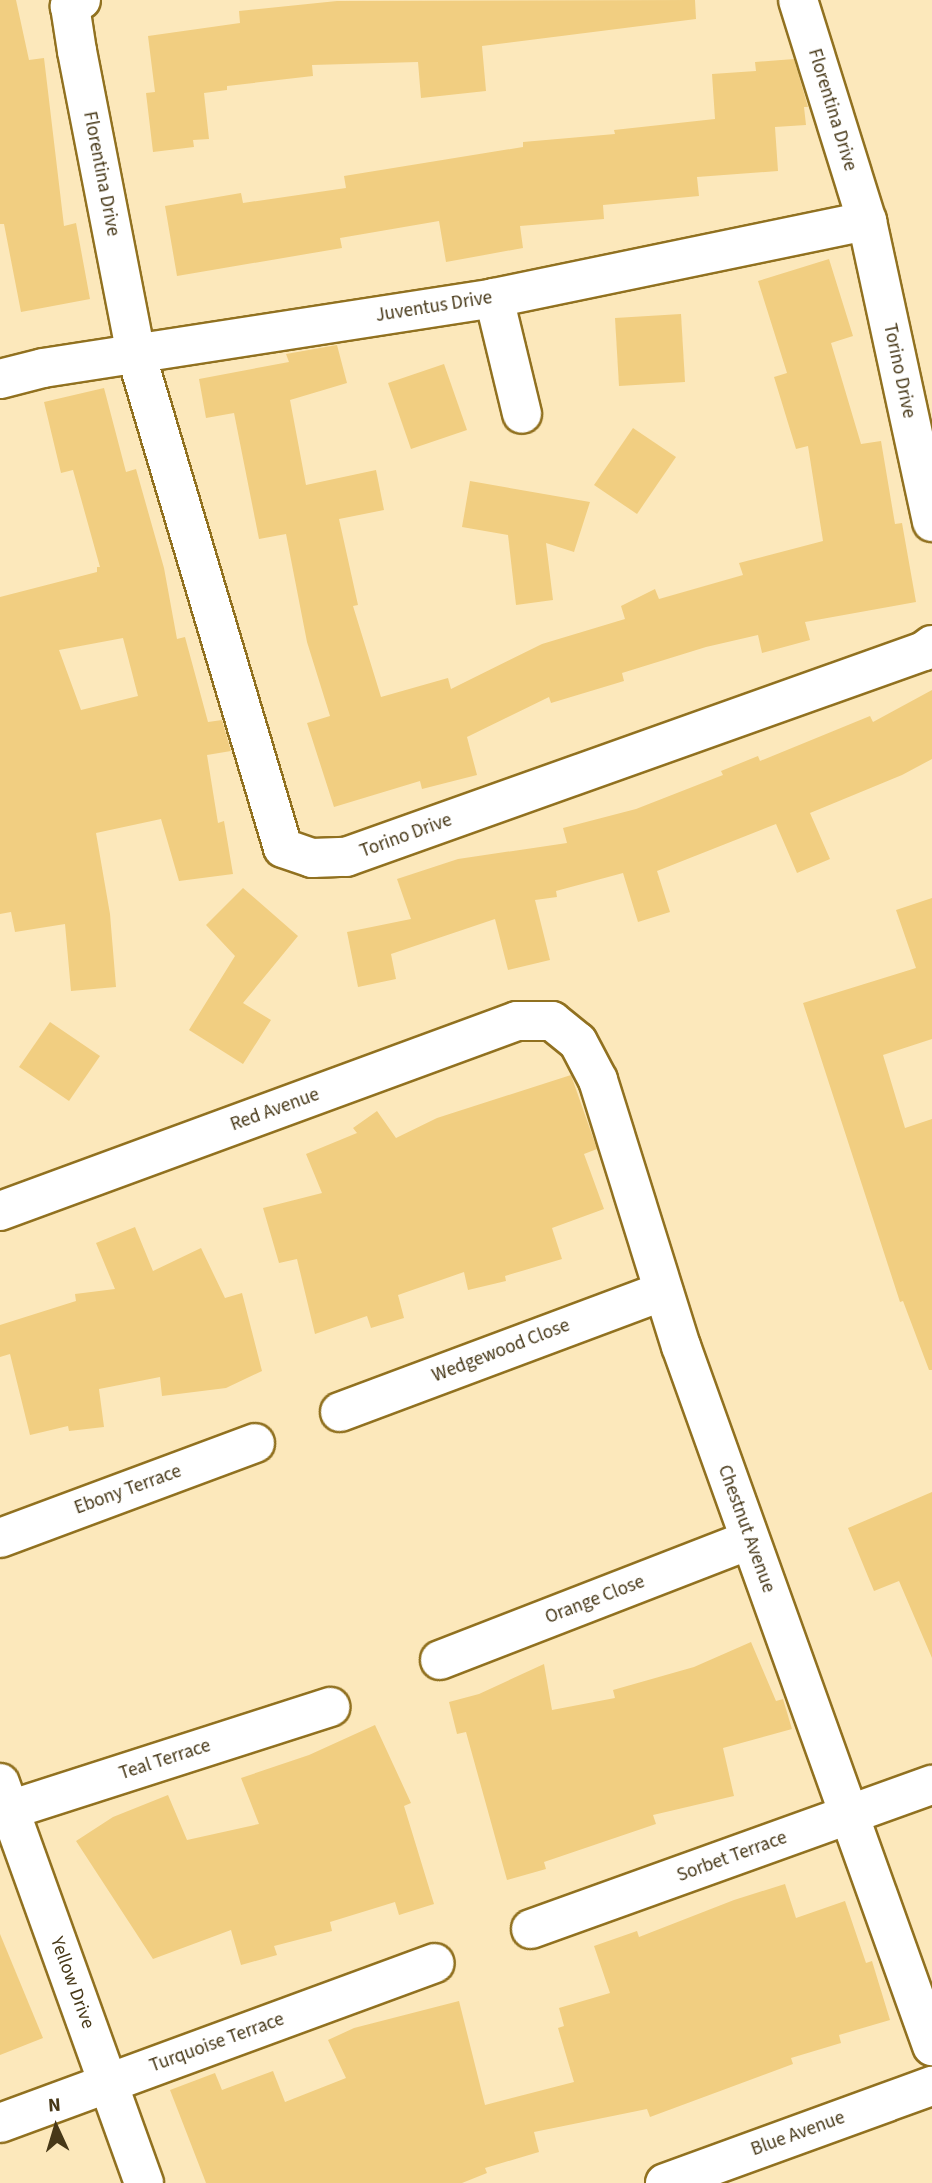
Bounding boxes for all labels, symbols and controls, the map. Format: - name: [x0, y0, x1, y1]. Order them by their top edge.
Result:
- street label: Florentina Drive: [803, 46, 861, 174]
- street label: Florentina Drive: [78, 110, 124, 238]
- street label: Juventus Drive: [374, 287, 494, 327]
- street label: Torino Drive: [878, 322, 920, 420]
- street label: Torino Drive: [357, 809, 455, 863]
- street label: Red Avenue: [227, 1083, 323, 1137]
- street label: Wedgewood Close: [429, 1314, 573, 1388]
- street label: Ebony Terrace: [71, 1460, 185, 1520]
- street label: Chestnut Avenue: [712, 1462, 780, 1596]
- street label: Orange Close: [542, 1571, 648, 1629]
- street label: Teal Terrace: [116, 1735, 214, 1785]
- street label: Sorbet Terrace: [674, 1827, 790, 1887]
- street label: Yellow Drive: [45, 1934, 99, 2032]
- street label: Turquoise Terrace: [147, 2008, 287, 2078]
- north arrow: [21, 2092, 91, 2162]
- text: N: [47, 2092, 62, 2119]
- street label: Blue Avenue: [748, 2107, 848, 2161]

